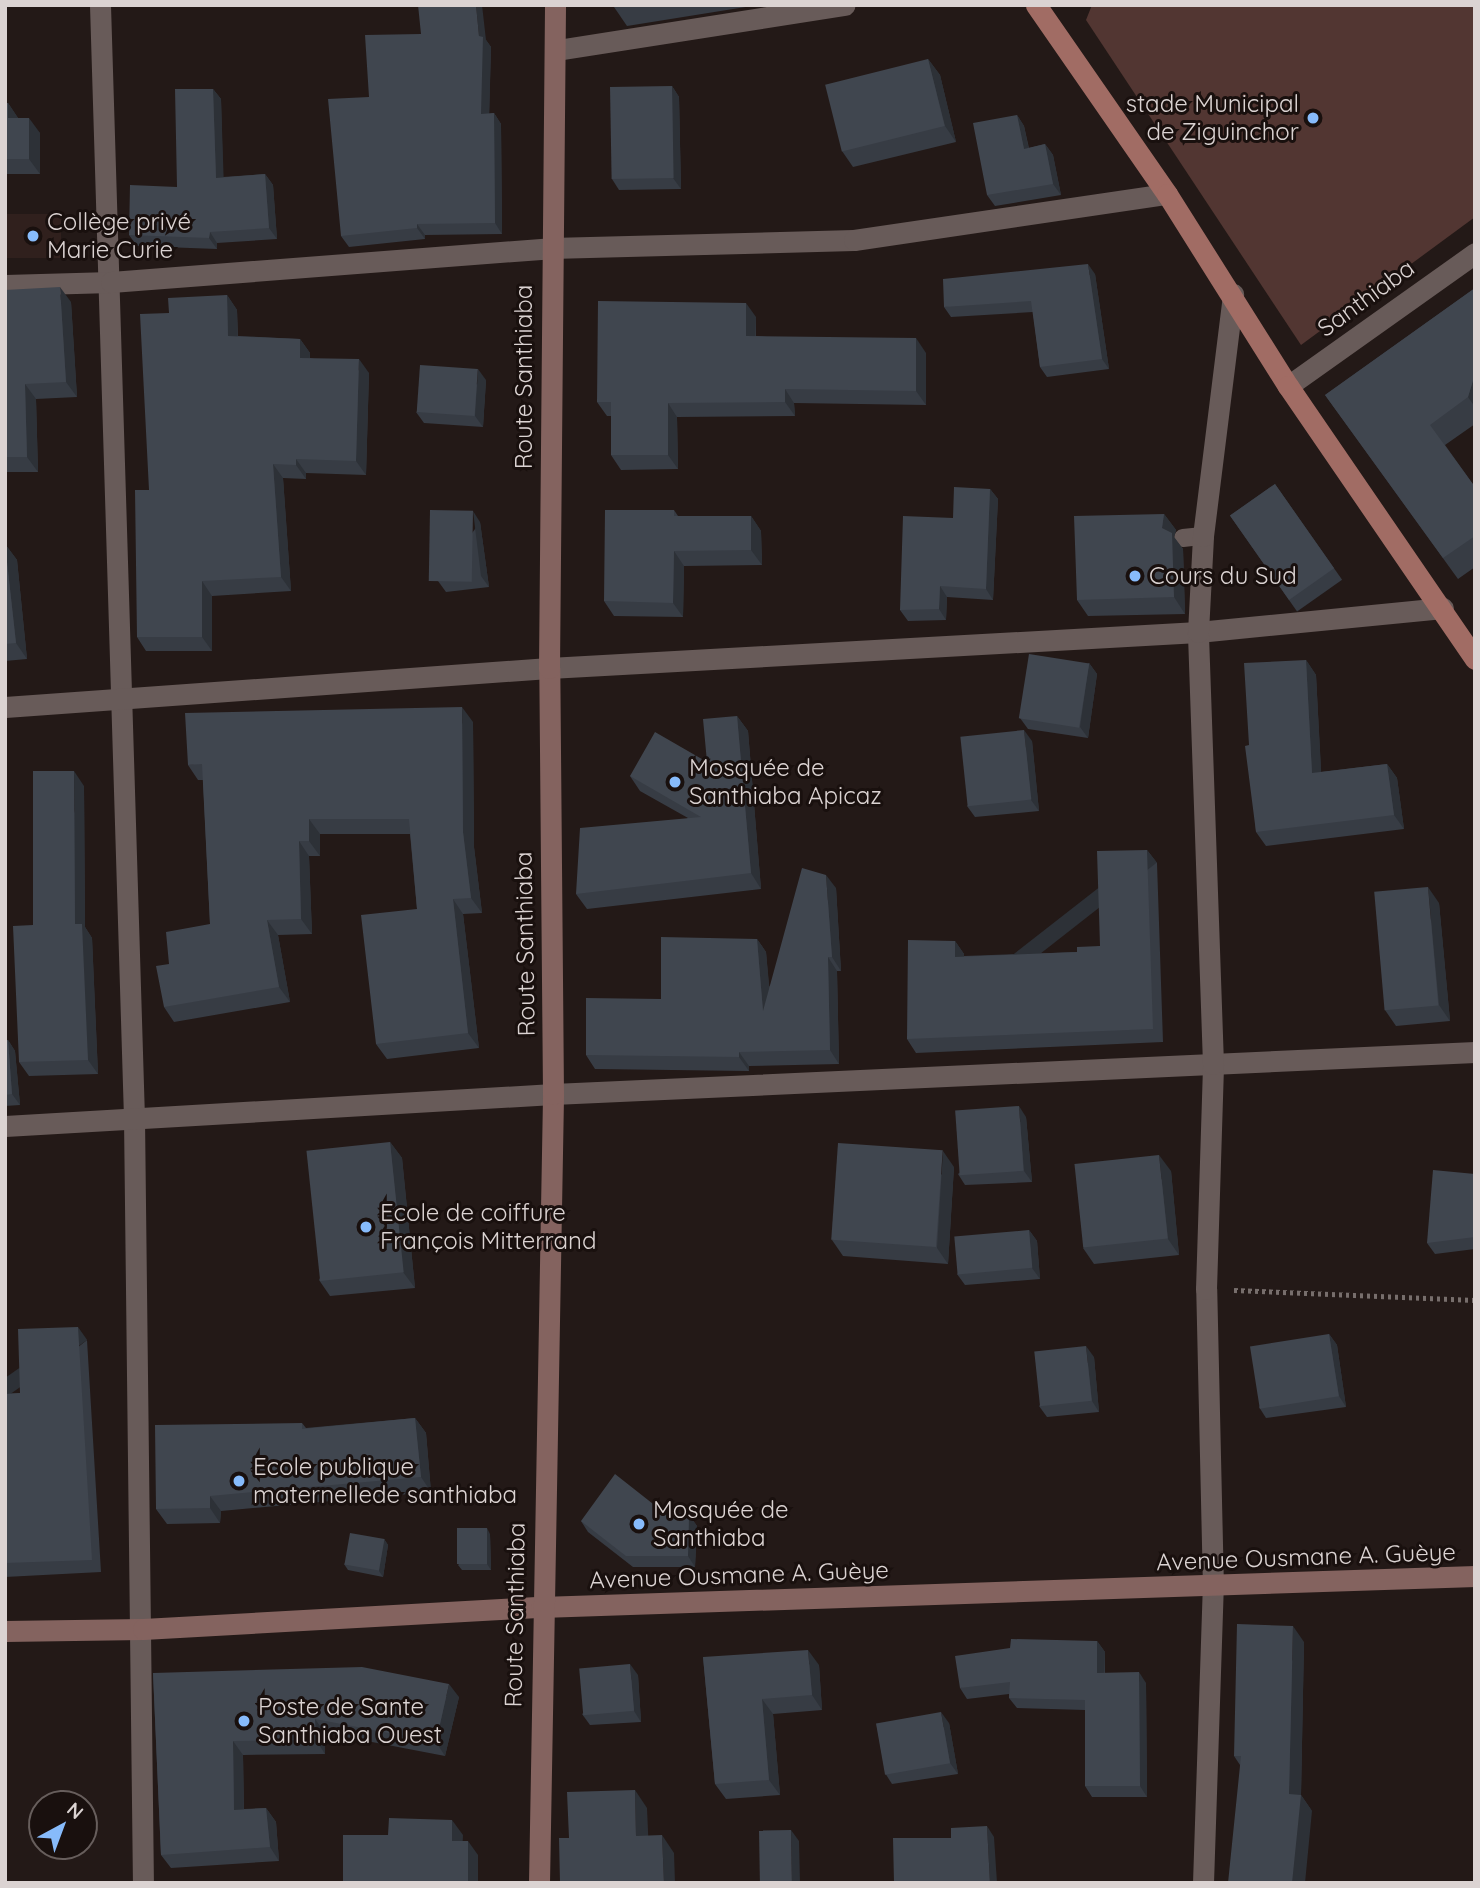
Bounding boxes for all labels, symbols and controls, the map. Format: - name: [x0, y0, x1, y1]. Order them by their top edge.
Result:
- place label: stade Municipal de Ziguinchor: [1126, 90, 1299, 146]
- marker: stade Municipal de Ziguinchor: [1305, 110, 1321, 126]
- place label: Collège privé Marie Curie: [47, 208, 191, 264]
- marker: Collège privé Marie Curie: [25, 228, 41, 244]
- street label: Santhiaba: [1312, 253, 1420, 343]
- street label: Route Santhiaba: [510, 285, 538, 469]
- place label: Cours du Sud: [1149, 562, 1297, 590]
- marker: Cours du Sud: [1127, 568, 1143, 584]
- place label: Mosquée de Santhiaba Apicaz: [689, 754, 882, 810]
- marker: Mosquée de Santhiaba Apicaz: [667, 774, 683, 790]
- street label: Route Santhiaba: [509, 851, 541, 1037]
- place label: Ecole de coiffure François Mitterrand: [380, 1199, 596, 1255]
- marker: Ecole de coiffure François Mitterrand: [358, 1219, 374, 1235]
- place label: Ecole publique maternellede santhiaba: [253, 1453, 517, 1509]
- marker: Ecole publique maternellede santhiaba: [231, 1473, 247, 1489]
- place label: Mosquée de Santhiaba: [653, 1496, 789, 1552]
- marker: Mosquée de Santhiaba: [631, 1516, 647, 1532]
- street label: Route Santhiaba: [499, 1522, 531, 1708]
- street label: Avenue Ousmane A. Guèye: [1156, 1537, 1456, 1577]
- street label: Avenue Ousmane A. Guèye: [589, 1555, 889, 1595]
- place label: Poste de Sante Santhiaba Ouest: [258, 1693, 442, 1749]
- marker: Poste de Sante Santhiaba Ouest: [236, 1713, 252, 1729]
- north arrow: [28, 1790, 98, 1860]
- text: N: [62, 1797, 89, 1824]

